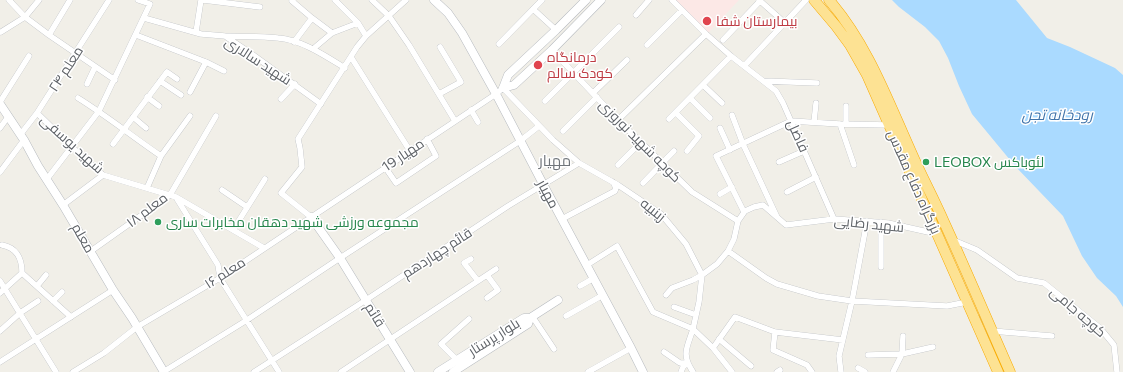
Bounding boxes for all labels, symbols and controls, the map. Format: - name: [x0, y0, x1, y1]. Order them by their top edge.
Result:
- place label: بیمارستان شفا: [716, 13, 798, 29]
- marker: بیمارستان شفا: [701, 15, 713, 27]
- street label: شهید سالاری: [222, 33, 294, 89]
- street label: معلم ۲۴: [45, 43, 87, 95]
- place label: درمانگاه کودک سالم: [547, 49, 613, 82]
- marker: درمانگاه کودک سالم: [532, 59, 544, 71]
- street label: کوچه شهید نوروزی: [595, 96, 685, 186]
- water label: رودخانه تجن: [1021, 106, 1093, 124]
- street label: شهید یوسفی: [37, 111, 107, 177]
- street label: فاضل: [783, 117, 813, 155]
- street label: بزرگراه دفاع مقدس: [884, 127, 944, 237]
- street label: مهیار 19: [379, 135, 427, 175]
- district label: مهیار: [539, 152, 571, 170]
- place label: LEOBOX لئوباکس: [934, 154, 1044, 170]
- marker: LEOBOX لئوباکس: [921, 157, 931, 167]
- street label: مهیار: [534, 177, 562, 211]
- street label: معلم ۱۸: [123, 189, 171, 231]
- street label: زینبیه: [637, 195, 669, 225]
- street label: شهید رضایی: [833, 212, 905, 236]
- place label: مجموعه ورزشی شهید دهقان مخابرات ساری: [166, 214, 419, 230]
- marker: مجموعه ورزشی شهید دهقان مخابرات ساری: [153, 217, 163, 227]
- street label: معلم: [68, 220, 98, 256]
- street label: قائم چهاردهم: [399, 224, 475, 282]
- street label: معلم ۱۶: [202, 254, 248, 292]
- street label: کوچه جامی: [1047, 283, 1109, 341]
- street label: قائم: [361, 300, 389, 330]
- street label: بلوار پرستار: [465, 315, 523, 359]

